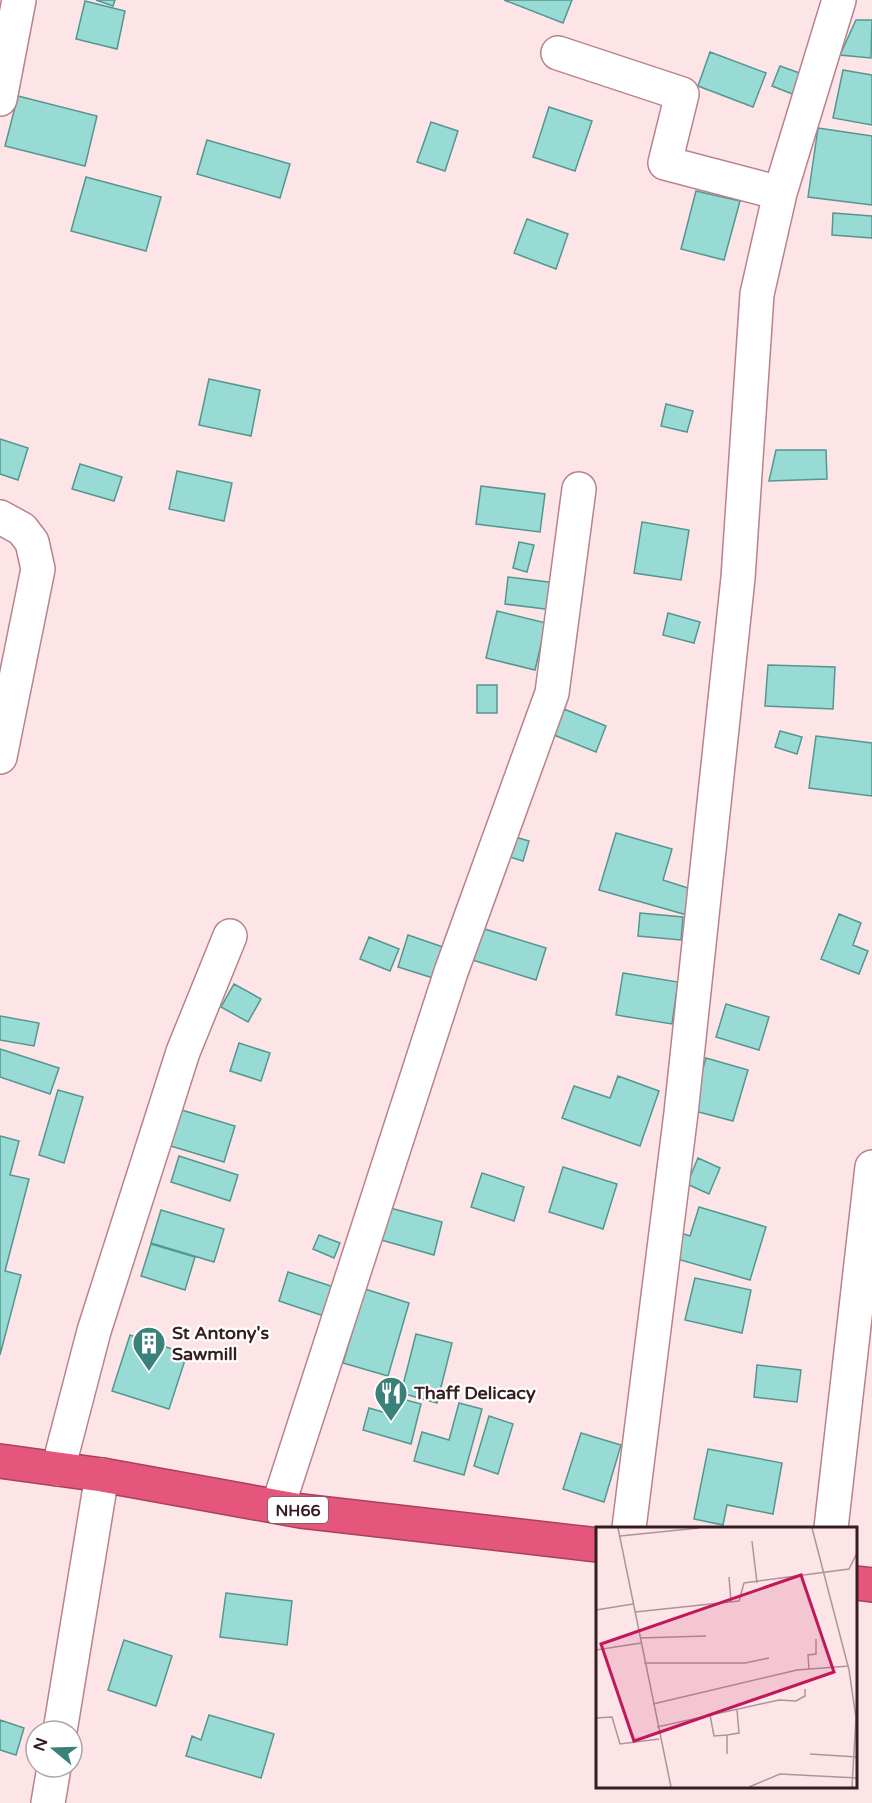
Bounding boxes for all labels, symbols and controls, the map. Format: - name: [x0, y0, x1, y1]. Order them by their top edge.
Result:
- place label: St Antony's Sawmill: [172, 1322, 269, 1365]
- building icon: St Antony's Sawmill: [131, 1325, 167, 1372]
- restaurant icon: Thaff Delicacy: [373, 1375, 409, 1422]
- place label: Thaff Delicacy: [413, 1382, 536, 1404]
- road number: NH66: [268, 1497, 328, 1523]
- inset map: [596, 1527, 857, 1788]
- north arrow: [24, 1719, 84, 1779]
- text: N: [29, 1735, 52, 1754]

